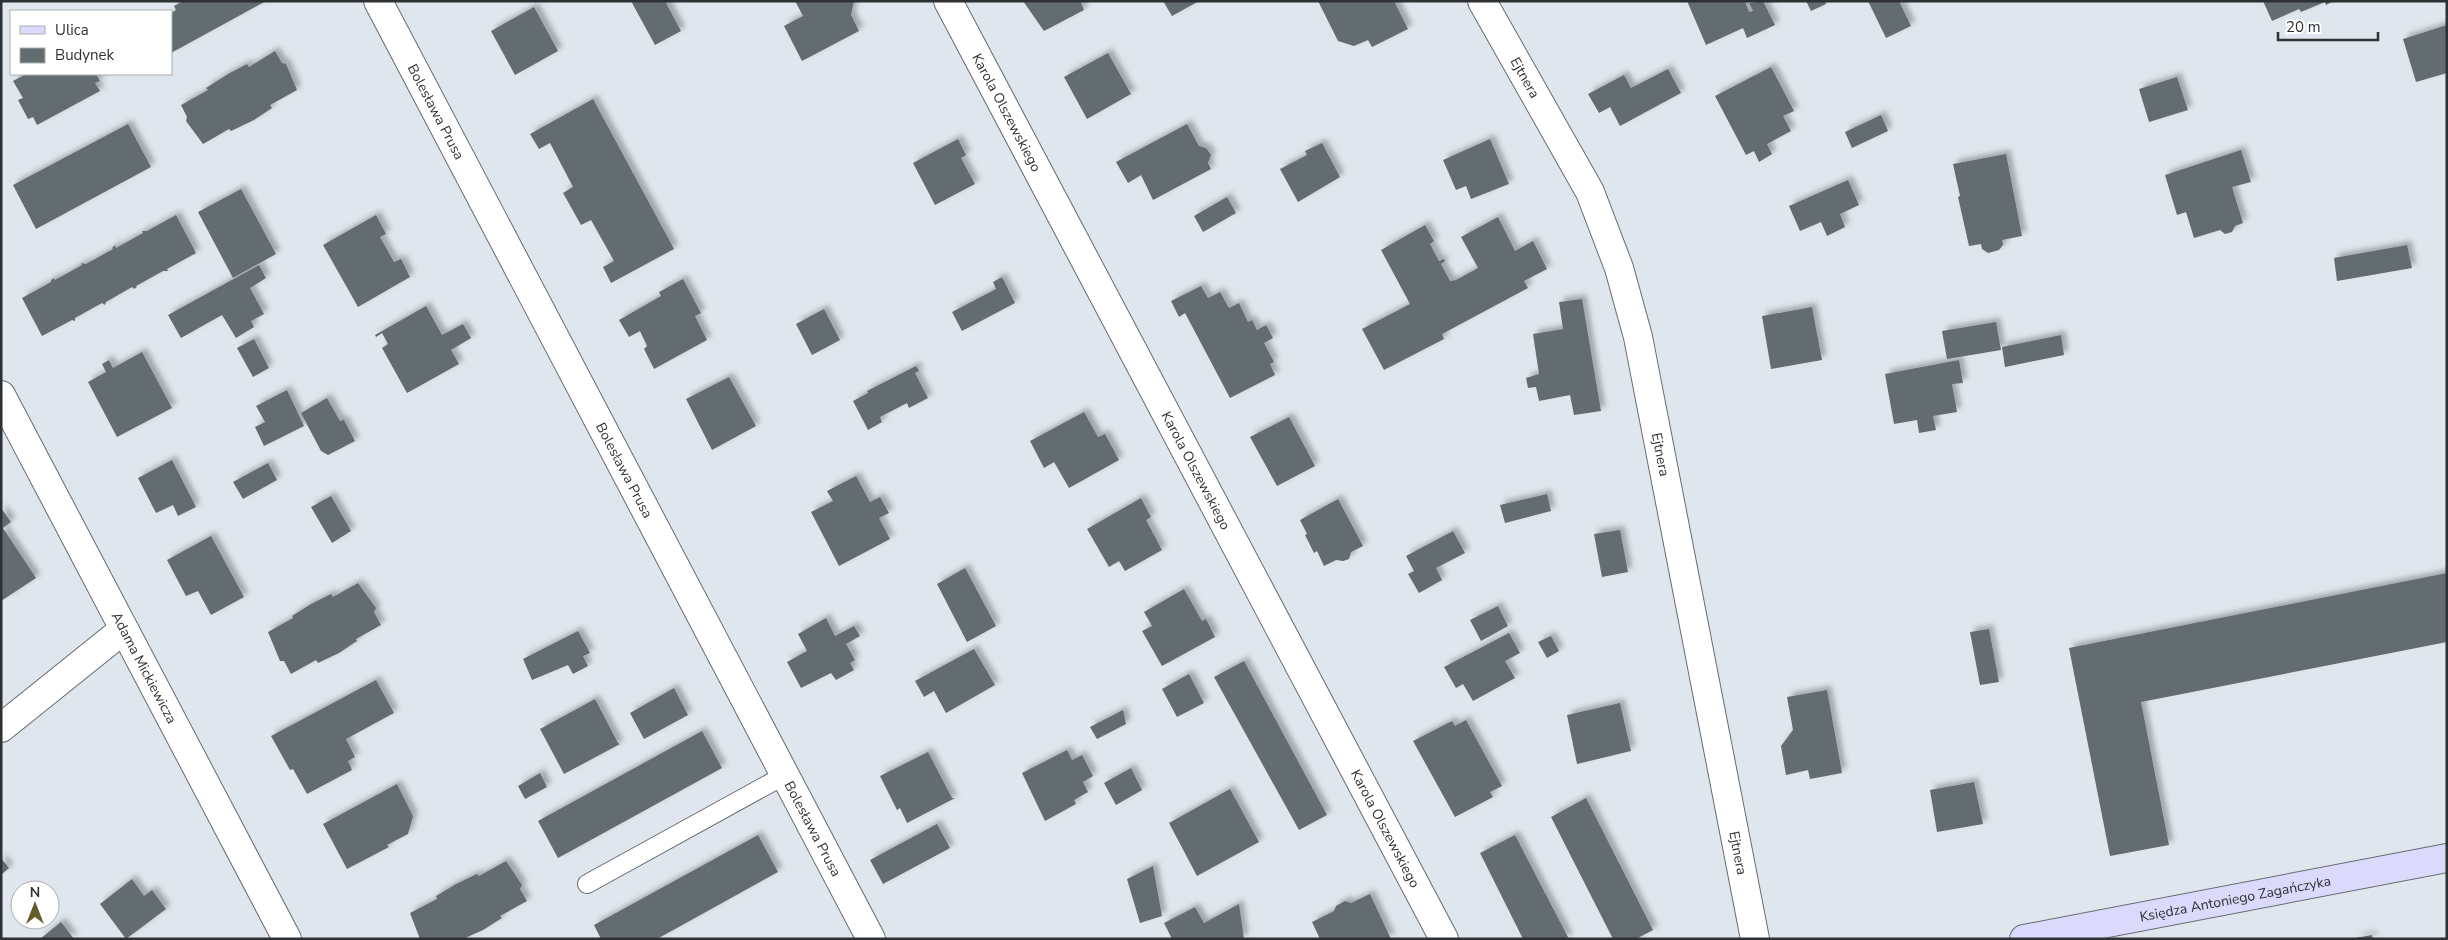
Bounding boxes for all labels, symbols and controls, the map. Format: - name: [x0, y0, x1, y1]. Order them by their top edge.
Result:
- legend: [10, 10, 172, 75]
- scale bar: [2278, 10, 2378, 42]
- text: 20 m: [2286, 17, 2321, 37]
- text: Ulica: [55, 20, 89, 40]
- text: Budynek: [55, 45, 115, 65]
- street label: Karola Olszewskiego: [967, 50, 1046, 175]
- street label: Ejtnera: [1506, 54, 1544, 102]
- street label: Bolesława Prusa: [403, 61, 469, 163]
- street label: Karola Olszewskiego: [1157, 408, 1235, 533]
- street label: Bolesława Prusa: [591, 419, 657, 521]
- street label: Ejtnera: [1647, 431, 1674, 478]
- street label: Adama Mickiewicza: [107, 609, 181, 727]
- street label: Karola Olszewskiego: [1346, 766, 1424, 891]
- street label: Bolesława Prusa: [780, 778, 846, 880]
- street label: Ejtnera: [1724, 830, 1751, 877]
- street label: Księdza Antoniego Zagańczyka: [2138, 871, 2332, 927]
- north arrow: [10, 880, 60, 930]
- text: N: [30, 883, 40, 902]

